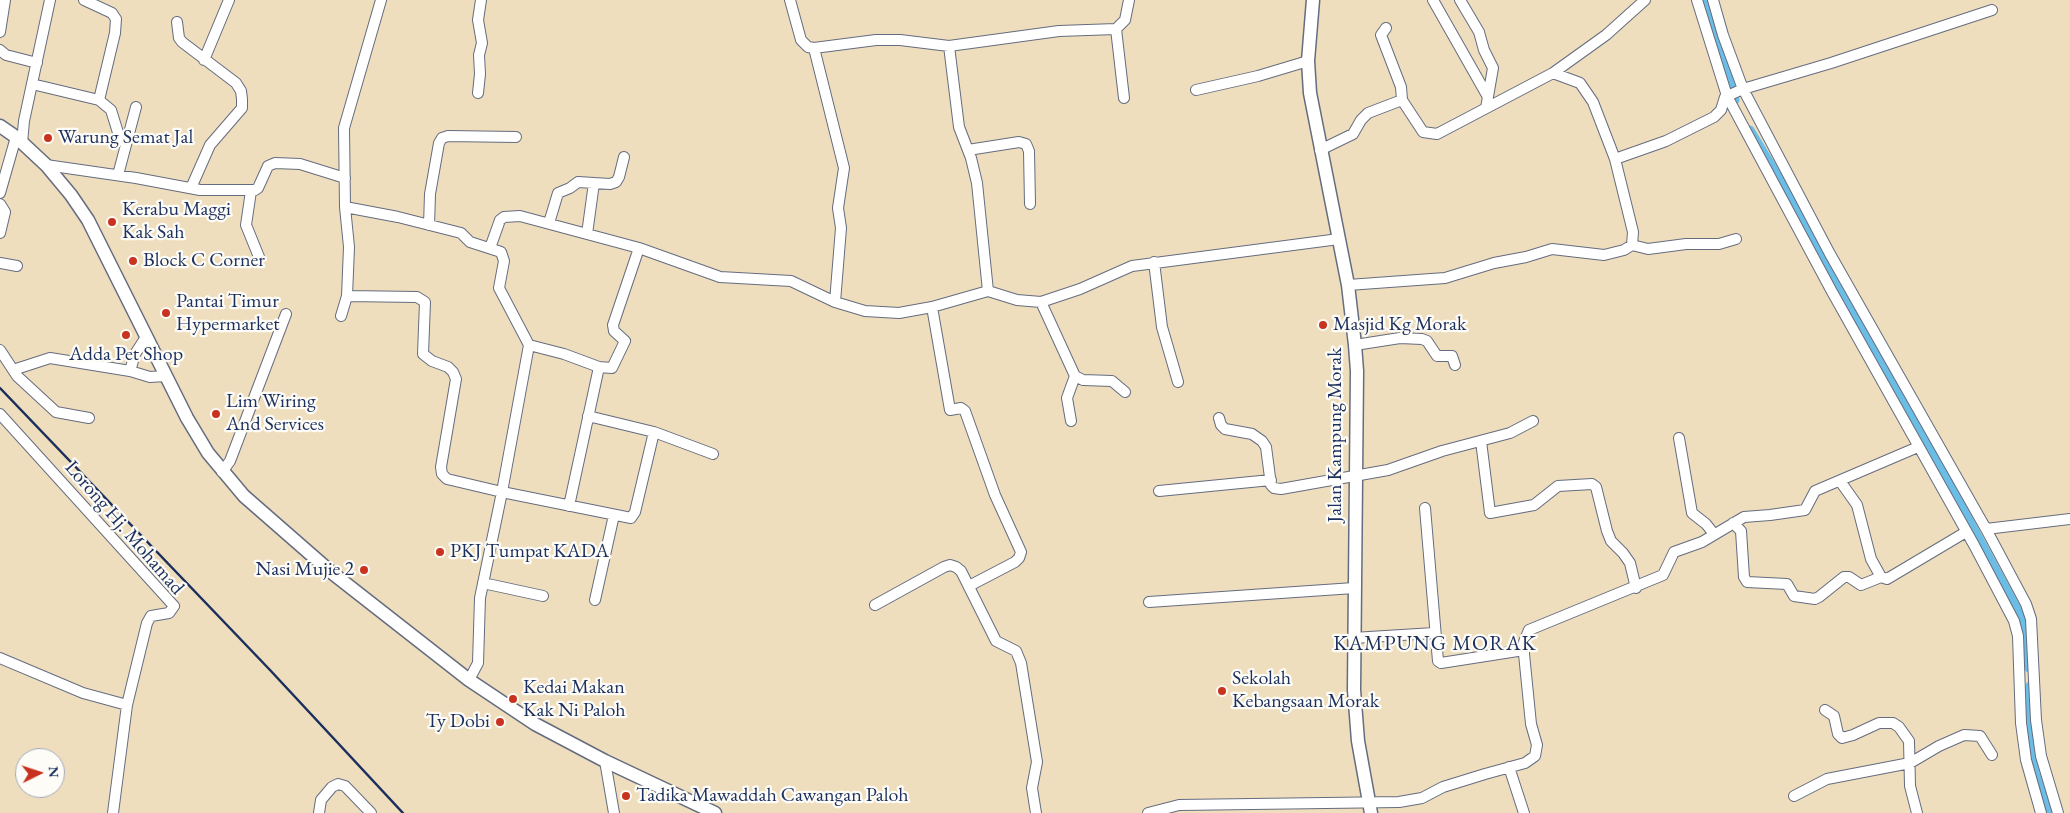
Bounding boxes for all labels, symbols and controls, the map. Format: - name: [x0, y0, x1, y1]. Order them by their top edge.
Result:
- place label: Warung Semat Jal: [58, 126, 193, 150]
- marker: Warung Semat Jal: [42, 132, 54, 144]
- place label: Kerabu Maggi Kak Sah: [122, 198, 231, 245]
- marker: Kerabu Maggi Kak Sah: [106, 216, 118, 228]
- place label: Block C Corner: [143, 249, 265, 273]
- marker: Block C Corner: [127, 255, 139, 267]
- place label: Pantai Timur Hypermarket: [176, 290, 279, 337]
- marker: Pantai Timur Hypermarket: [160, 307, 172, 319]
- place label: Masjid Kg Morak: [1333, 313, 1466, 337]
- marker: Masjid Kg Morak: [1317, 319, 1329, 331]
- marker: Adda Pet Shop: [120, 329, 132, 341]
- place label: Adda Pet Shop: [69, 343, 183, 367]
- street label: Jalan Kampung Morak: [1324, 347, 1348, 523]
- place label: Lim Wiring And Services: [226, 390, 324, 437]
- marker: Lim Wiring And Services: [210, 408, 222, 420]
- street label: Lorong Hj. Mohamad: [59, 456, 189, 600]
- place label: PKJ Tumpat KADA: [450, 540, 609, 564]
- marker: PKJ Tumpat KADA: [434, 546, 446, 558]
- place label: Nasi Mujie 2: [255, 558, 354, 582]
- marker: Nasi Mujie 2: [358, 564, 370, 576]
- district label: KAMPUNG MORAK: [1332, 631, 1538, 657]
- place label: Sekolah Kebangsaan Morak: [1232, 667, 1379, 714]
- place label: Kedai Makan Kak Ni Paloh: [523, 676, 625, 723]
- marker: Sekolah Kebangsaan Morak: [1216, 685, 1228, 697]
- marker: Kedai Makan Kak Ni Paloh: [507, 693, 519, 705]
- place label: Ty Dobi: [426, 710, 490, 734]
- marker: Ty Dobi: [494, 716, 506, 728]
- north arrow: [15, 748, 65, 798]
- text: N: [45, 766, 63, 778]
- place label: Tadika Mawaddah Cawangan Paloh: [636, 784, 908, 808]
- marker: Tadika Mawaddah Cawangan Paloh: [620, 790, 632, 802]

